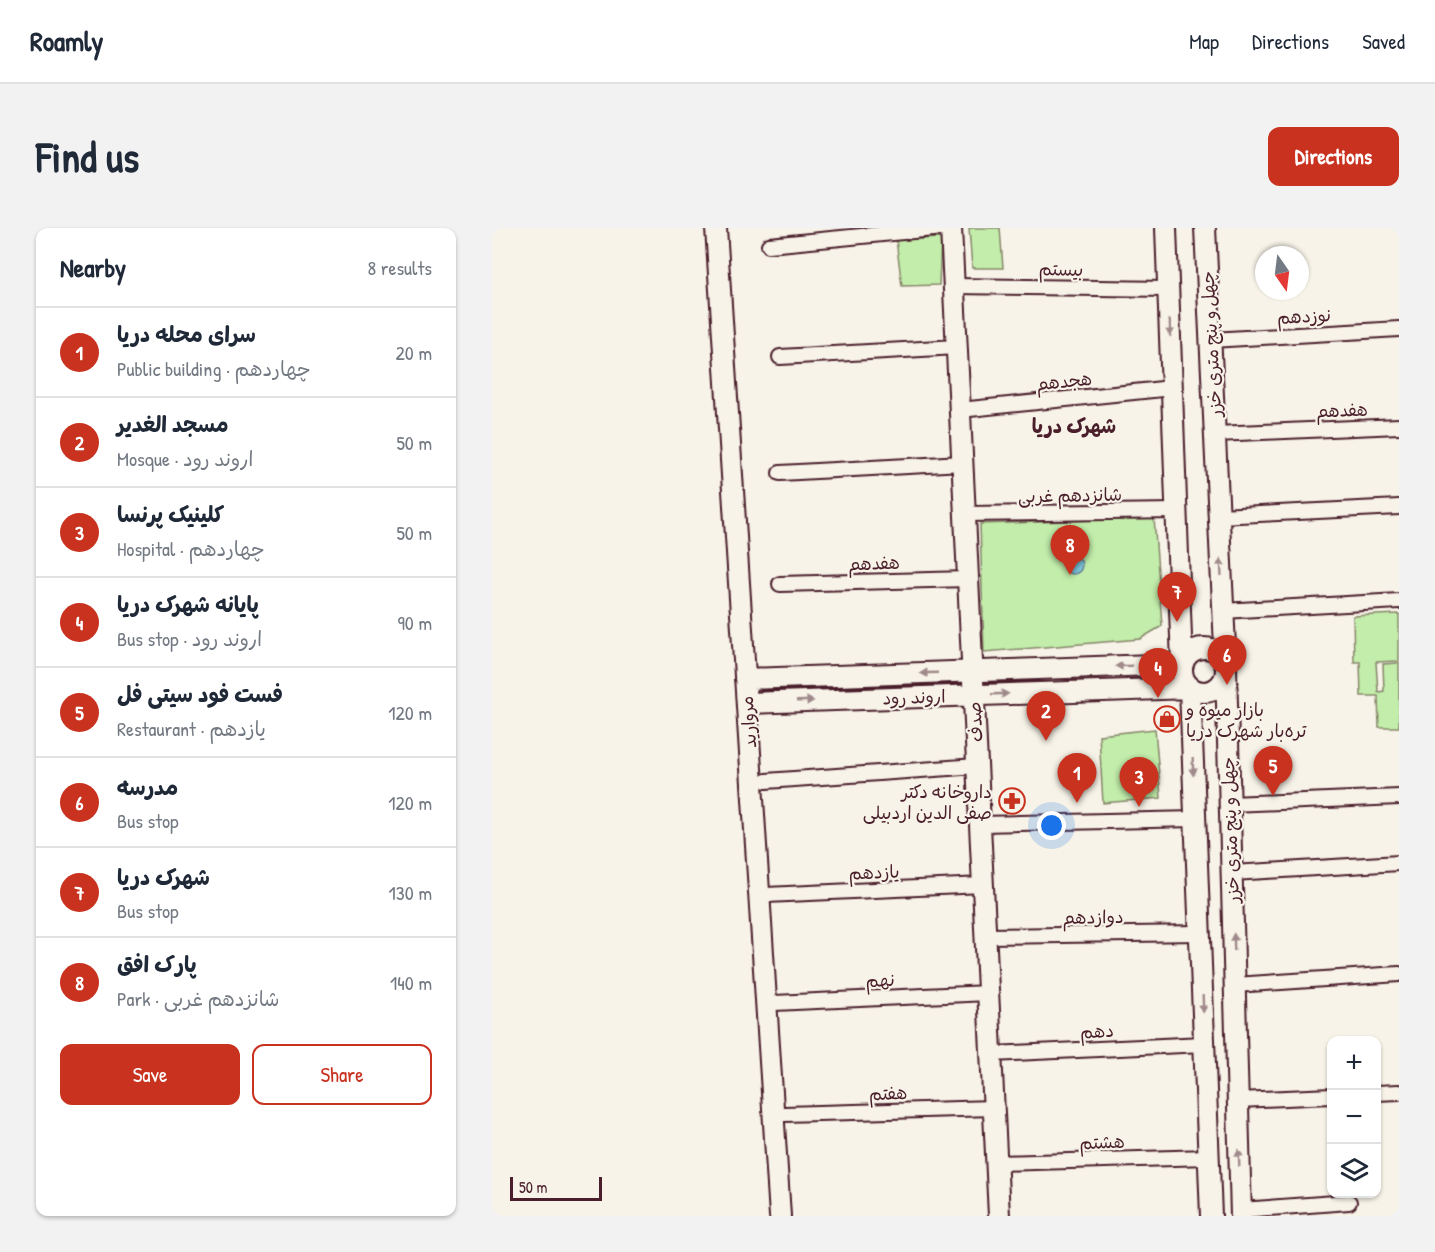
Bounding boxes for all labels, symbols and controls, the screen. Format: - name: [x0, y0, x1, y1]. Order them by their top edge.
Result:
- text: Roamly: [30, 22, 103, 60]
- text: Map: [1189, 27, 1219, 56]
- text: Directions: [1252, 27, 1329, 56]
- text: Saved: [1362, 27, 1405, 56]
- button: Directions: [1268, 127, 1399, 186]
- text: Find us: [36, 128, 139, 185]
- north arrow: [1255, 246, 1309, 300]
- text: Nearby: [60, 250, 126, 285]
- text: 8 results: [367, 254, 432, 281]
- street label: بیستم: [1038, 256, 1084, 284]
- street label: چهل و پنج متری خزر: [1195, 270, 1227, 420]
- street label: نوزدهم: [1276, 302, 1332, 332]
- text: سرای محله دریا: [117, 319, 256, 349]
- one-way arrow: [1165, 319, 1174, 338]
- text: 1: [76, 339, 83, 366]
- text: 20 m: [395, 339, 432, 366]
- text: Public building · چهاردهم: [117, 355, 311, 382]
- street label: هجدهم: [1035, 366, 1093, 398]
- street label: هفدهم: [1316, 397, 1368, 425]
- text: مسجد الغدیر: [117, 409, 228, 439]
- district label: شهرک دریا: [1032, 412, 1116, 439]
- text: 2: [75, 429, 84, 456]
- text: 50 m: [396, 429, 432, 456]
- text: Mosque · اروند رود: [117, 445, 253, 472]
- street label: شانزدهم غربی: [1018, 482, 1122, 510]
- text: کلینیک پرنسا: [117, 499, 224, 529]
- text: 3: [75, 519, 84, 546]
- text: 50 m: [396, 519, 432, 546]
- pin: 8: [1050, 526, 1090, 575]
- text: Hospital · چهاردهم: [117, 535, 265, 562]
- street label: هفدهم: [848, 550, 900, 578]
- one-way arrow: [1217, 558, 1226, 577]
- pin: 7: [1158, 572, 1196, 622]
- text: پایانه شهرک دریا: [117, 589, 259, 619]
- text: 4: [76, 609, 83, 636]
- text: 90 m: [398, 609, 432, 636]
- text: Bus stop · اروند رود: [117, 625, 262, 652]
- pin: 6: [1208, 636, 1246, 685]
- pin: 4: [1138, 648, 1178, 698]
- one-way arrow: [1114, 661, 1133, 671]
- one-way arrow: [919, 668, 938, 677]
- text: فست فود سیتی فل: [117, 679, 283, 709]
- street label: اروند رود: [882, 683, 946, 711]
- one-way arrow: [991, 689, 1010, 699]
- pin: 2: [1026, 692, 1066, 741]
- street label: مروارید: [734, 695, 762, 749]
- one-way arrow: [796, 696, 815, 705]
- place label: بازار میوه و تره‌بار شهرک دریا: [1184, 697, 1307, 743]
- text: 5: [75, 699, 84, 726]
- text: 120 m: [388, 699, 432, 726]
- street label: صدف: [961, 701, 989, 743]
- shop icon: بازار میوه و تره‌بار شهرک دریا: [1152, 704, 1182, 734]
- text: Restaurant · یازدهم: [117, 715, 266, 742]
- pin: 5: [1254, 746, 1292, 796]
- pin: 1: [1058, 754, 1096, 803]
- street label: چهل و پنج متری خزر: [1215, 757, 1245, 905]
- pin: 3: [1120, 758, 1158, 807]
- one-way arrow: [1189, 758, 1198, 777]
- text: مدرسه: [117, 772, 178, 802]
- place label: داروخانه دکتر صفی الدین اردبیلی: [863, 779, 992, 825]
- pharmacy icon: داروخانه دکتر صفی الدین اردبیلی: [997, 786, 1027, 816]
- text: 6: [76, 789, 83, 816]
- text: 120 m: [388, 789, 432, 816]
- text: Bus stop: [117, 807, 179, 834]
- your location: [1037, 811, 1066, 840]
- street label: یازدهم: [848, 859, 900, 887]
- text: شهرک دریا: [117, 862, 210, 892]
- text: 7: [75, 879, 84, 906]
- text: 130 m: [389, 879, 432, 906]
- text: Bus stop: [117, 897, 179, 924]
- street label: دوازدهم: [1062, 904, 1124, 932]
- one-way arrow: [1229, 932, 1238, 951]
- text: پارک افق: [117, 949, 197, 979]
- street label: نهم: [865, 967, 895, 995]
- text: 8: [75, 969, 84, 996]
- text: 140 m: [390, 969, 432, 996]
- text: Park · شانزدهم غربی: [117, 985, 280, 1012]
- one-way arrow: [1198, 994, 1207, 1013]
- street label: دهم: [1079, 1018, 1115, 1046]
- map controls: [1327, 1036, 1381, 1198]
- button: +: [1327, 1036, 1381, 1090]
- button: Save: [60, 1044, 240, 1105]
- button: Share: [252, 1044, 432, 1105]
- street label: هفتم: [868, 1080, 908, 1108]
- button: −: [1327, 1090, 1381, 1144]
- street label: هشتم: [1079, 1129, 1125, 1157]
- button: layers: [1327, 1144, 1381, 1198]
- one-way arrow: [1235, 1148, 1244, 1167]
- scale bar: [510, 1174, 602, 1202]
- text: 50 m: [519, 1176, 548, 1198]

